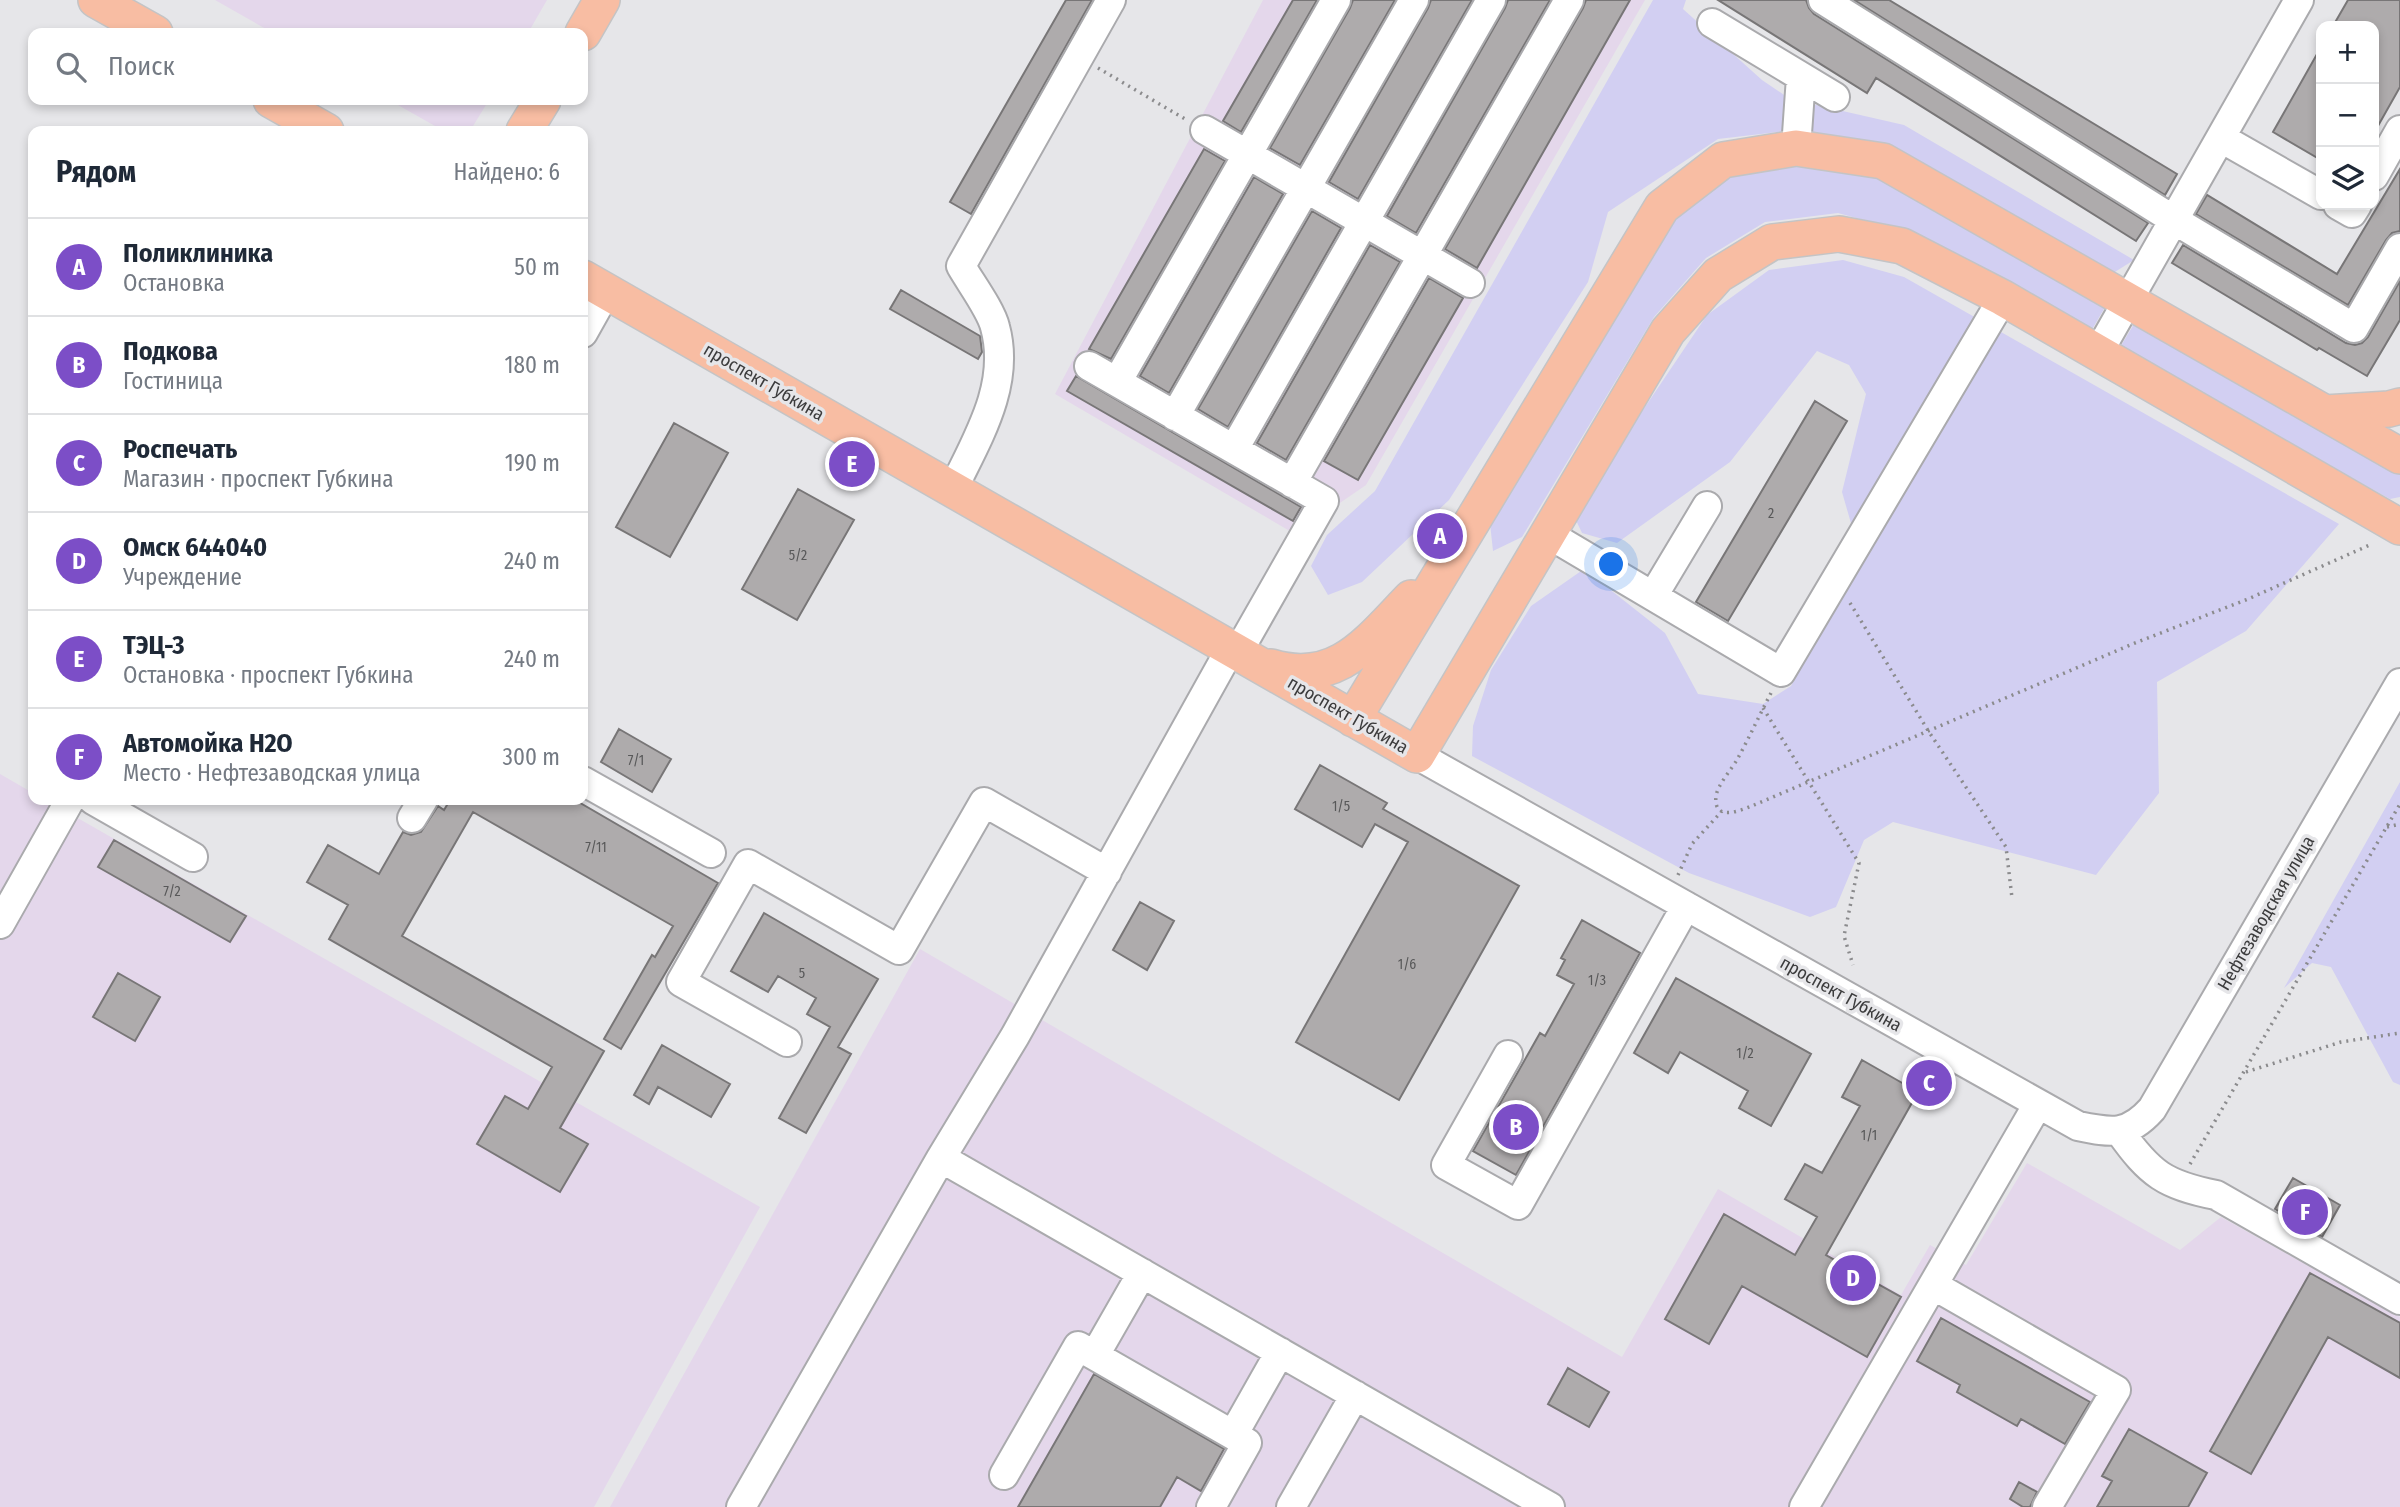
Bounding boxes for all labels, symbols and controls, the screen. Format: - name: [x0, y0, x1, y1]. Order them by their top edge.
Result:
- map controls: [2316, 21, 2379, 210]
- button: +: [2316, 21, 2379, 84]
- search box: [28, 28, 588, 105]
- icon: search: [52, 48, 90, 86]
- text: Поиск: [108, 51, 175, 82]
- button: −: [2316, 84, 2379, 147]
- button: layers: [2316, 147, 2379, 210]
- text: Рядом: [56, 154, 136, 190]
- text: Найдено: 6: [453, 158, 560, 186]
- text: Поликлиника: [123, 238, 273, 269]
- text: A: [73, 253, 85, 281]
- text: 50 m: [514, 253, 560, 281]
- text: Остановка: [123, 269, 225, 297]
- text: Подкова: [123, 336, 218, 367]
- street label: проспект Губкина: [700, 339, 828, 425]
- text: B: [73, 351, 85, 379]
- text: 180 m: [504, 351, 560, 379]
- text: Гостиница: [123, 367, 223, 395]
- text: Роспечать: [123, 434, 237, 465]
- pin: E: [829, 438, 875, 490]
- text: C: [73, 449, 85, 477]
- text: 190 m: [505, 449, 560, 477]
- text: Магазин · проспект Губкина: [123, 465, 394, 493]
- house number: 2: [1768, 505, 1774, 522]
- pin: A: [1417, 510, 1463, 562]
- text: Омск 644040: [123, 532, 267, 563]
- text: D: [72, 547, 86, 575]
- text: 240 m: [504, 547, 560, 575]
- house number: 5/2: [789, 547, 807, 564]
- your location: [1594, 547, 1628, 581]
- text: Учреждение: [123, 563, 242, 591]
- text: ТЭЦ-3: [123, 630, 185, 661]
- text: E: [74, 645, 84, 673]
- text: 240 m: [504, 645, 560, 673]
- text: Остановка · проспект Губкина: [123, 661, 413, 689]
- street label: проспект Губкина: [1284, 672, 1412, 758]
- text: Автомойка H2O: [123, 728, 293, 759]
- text: F: [74, 743, 84, 771]
- text: 300 m: [503, 743, 560, 771]
- house number: 7/1: [628, 752, 644, 769]
- text: Место · Нефтезаводская улица: [123, 759, 420, 787]
- house number: 1/5: [1332, 798, 1350, 815]
- street label: Нефтезаводская улица: [2213, 832, 2319, 994]
- house number: 7/11: [585, 839, 607, 856]
- house number: 7/2: [163, 883, 181, 900]
- street label: проспект Губкина: [1776, 952, 1906, 1037]
- house number: 1/6: [1398, 956, 1416, 973]
- house number: 5: [799, 965, 805, 982]
- house number: 1/3: [1588, 972, 1606, 989]
- house number: 1/2: [1736, 1045, 1754, 1062]
- pin: C: [1906, 1057, 1952, 1109]
- pin: B: [1493, 1101, 1539, 1153]
- house number: 1/1: [1861, 1127, 1877, 1144]
- pin: F: [2282, 1186, 2328, 1238]
- pin: D: [1830, 1252, 1876, 1304]

